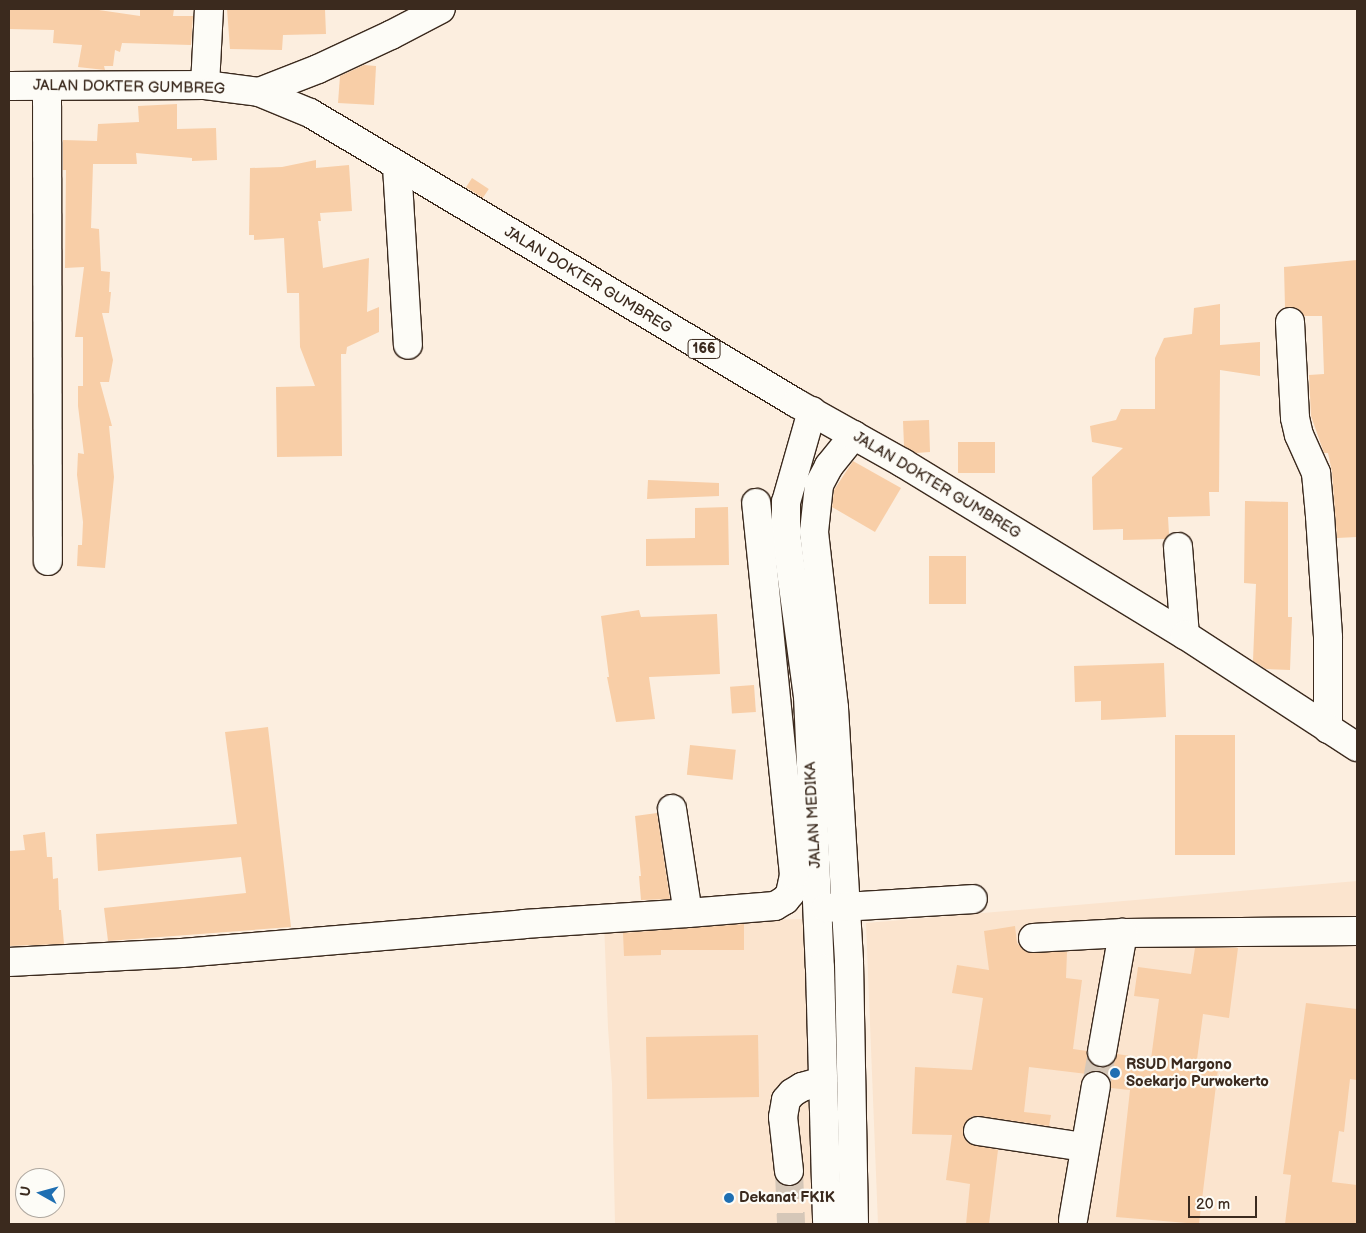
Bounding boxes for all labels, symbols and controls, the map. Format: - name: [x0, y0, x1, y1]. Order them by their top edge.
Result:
- street label: JALAN DOKTER GUMBREG: [33, 76, 225, 98]
- street label: JALAN DOKTER GUMBREG: [501, 223, 675, 337]
- road number: 166: [686, 338, 722, 360]
- street label: JALAN DOKTER GUMBREG: [850, 428, 1024, 542]
- street label: JALAN MEDIKA: [801, 761, 825, 869]
- place label: RSUD Margono Soekarjo Purwokerto: [1126, 1055, 1269, 1090]
- marker: RSUD Margono Soekarjo Purwokerto: [1108, 1066, 1122, 1080]
- north arrow: [15, 1168, 65, 1218]
- text: U: [17, 1185, 35, 1197]
- scale bar: [1191, 1186, 1260, 1218]
- place label: Dekanat FKIK: [739, 1189, 835, 1207]
- marker: Dekanat FKIK: [723, 1192, 735, 1204]
- text: 20 m: [1196, 1195, 1230, 1214]

